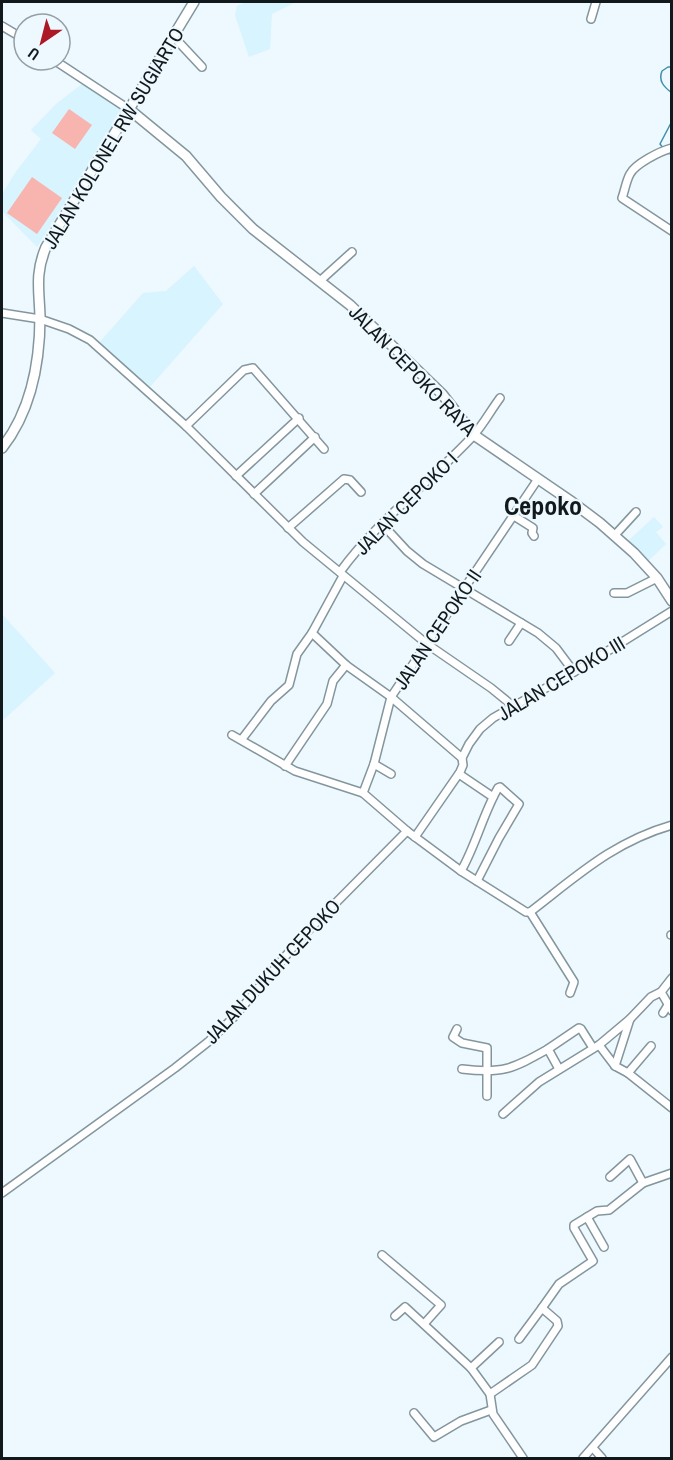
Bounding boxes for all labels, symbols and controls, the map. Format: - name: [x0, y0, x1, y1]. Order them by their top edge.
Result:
- north arrow: [12, 12, 72, 72]
- street label: JALAN KOLONEL RW SUGIARTO: [36, 22, 190, 254]
- text: U: [23, 43, 44, 66]
- street label: JALAN CEPOKO RAYA: [343, 299, 483, 441]
- street label: JALAN CEPOKO I: [349, 446, 463, 560]
- district label: Cepoko: [504, 488, 582, 523]
- street label: JALAN CEPOKO II: [387, 564, 487, 694]
- street label: JALAN CEPOKO III: [492, 629, 630, 727]
- street label: JALAN DUKUH CEPOKO: [198, 893, 346, 1049]

